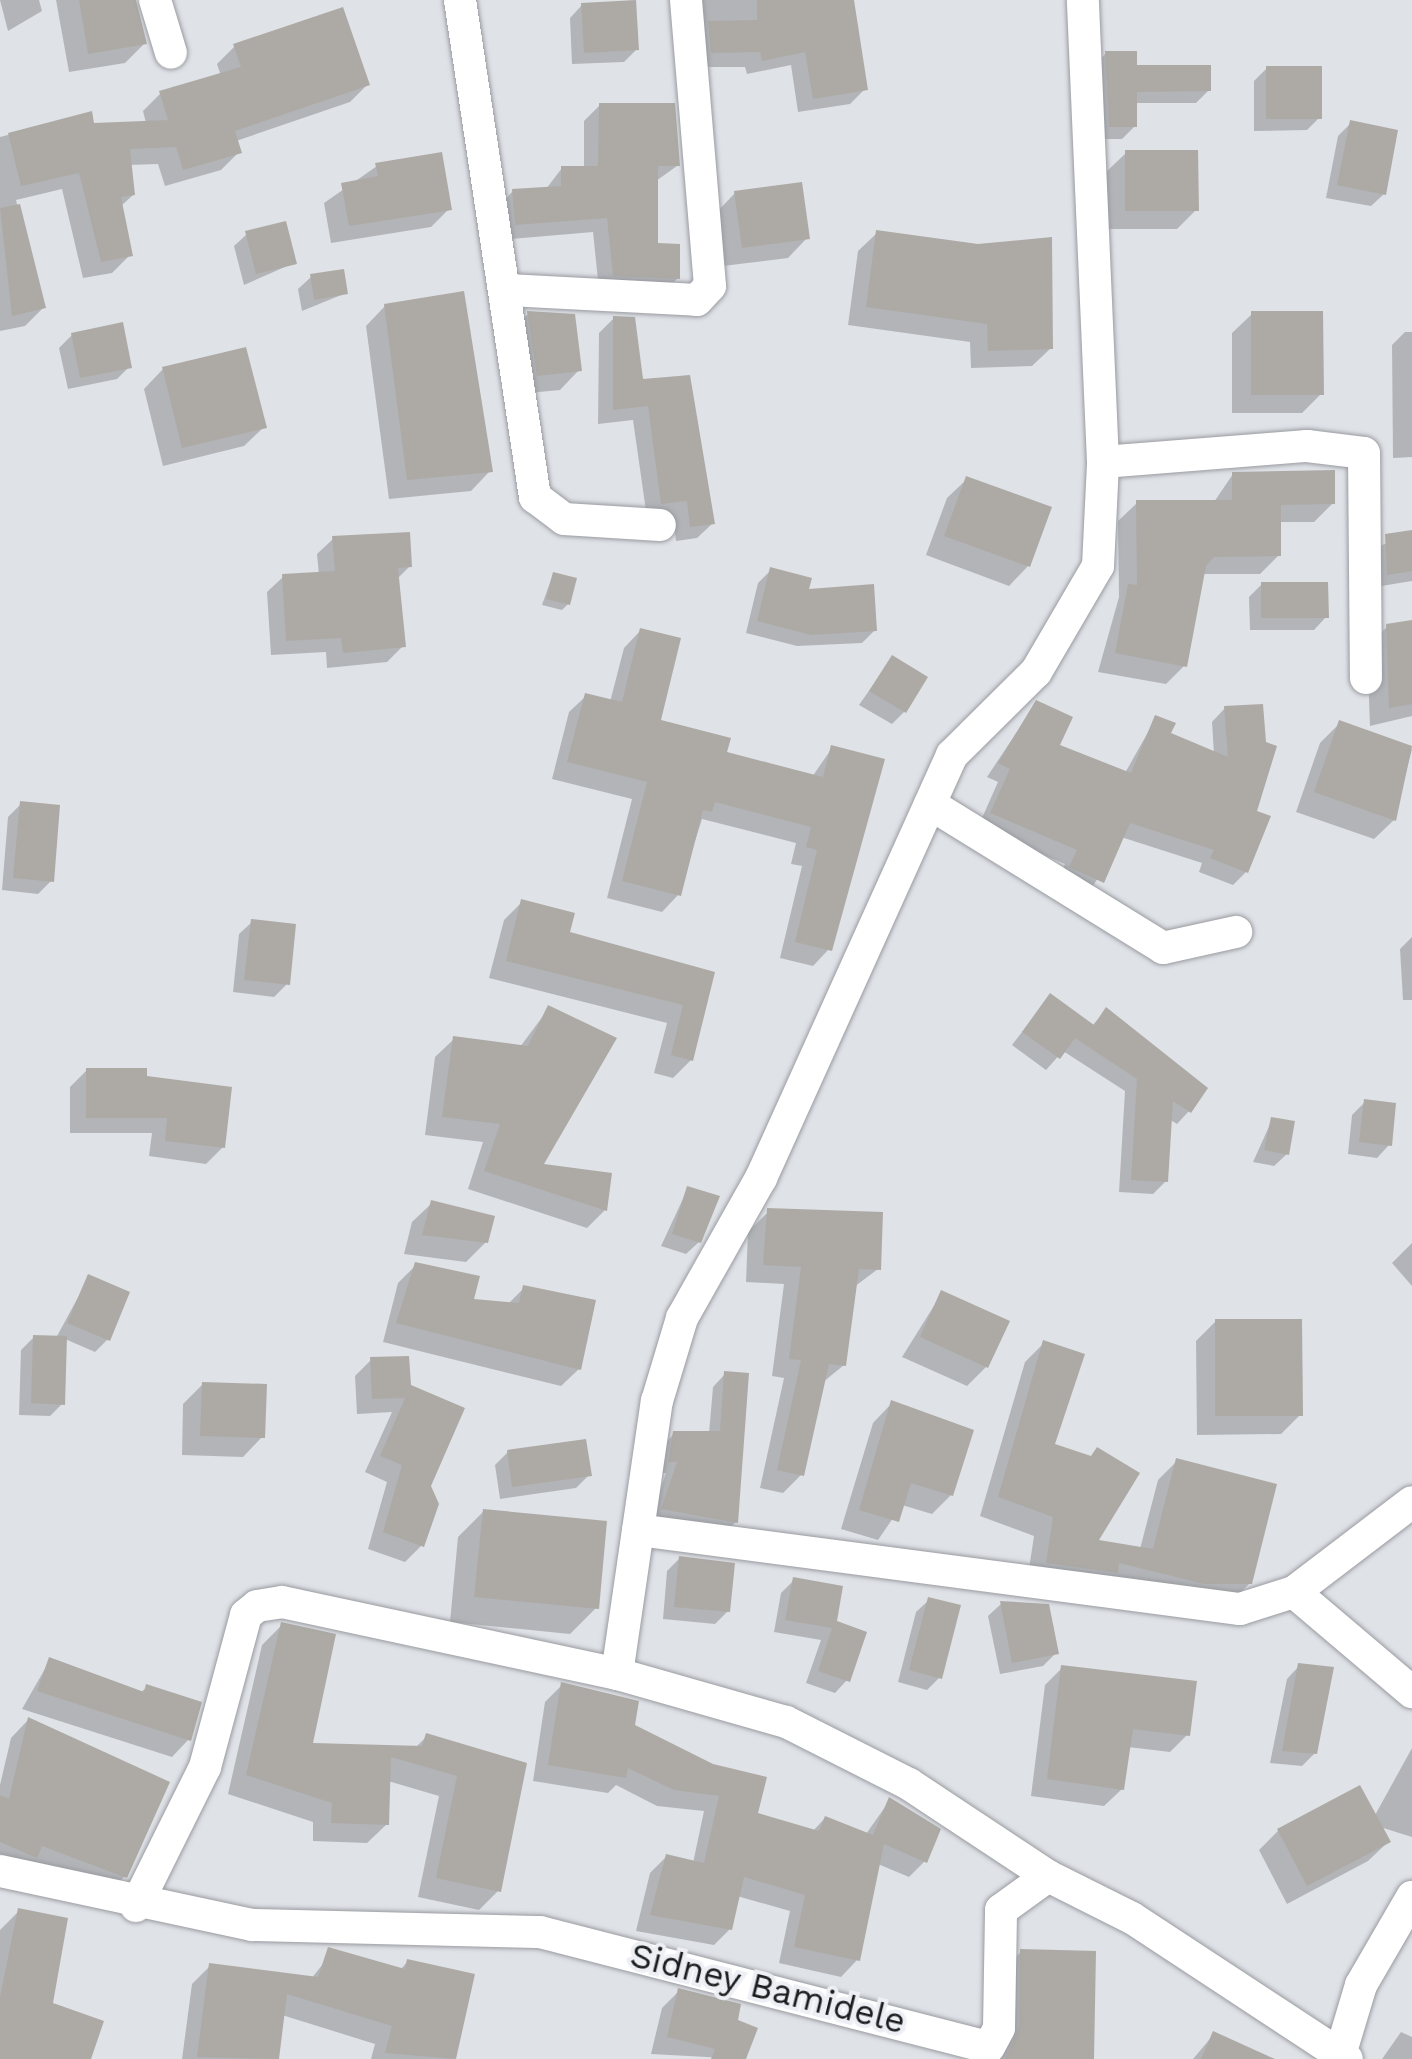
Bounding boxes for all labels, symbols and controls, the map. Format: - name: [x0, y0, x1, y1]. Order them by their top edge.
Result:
- street label: Sidney Bamidele: [626, 1933, 910, 2043]

